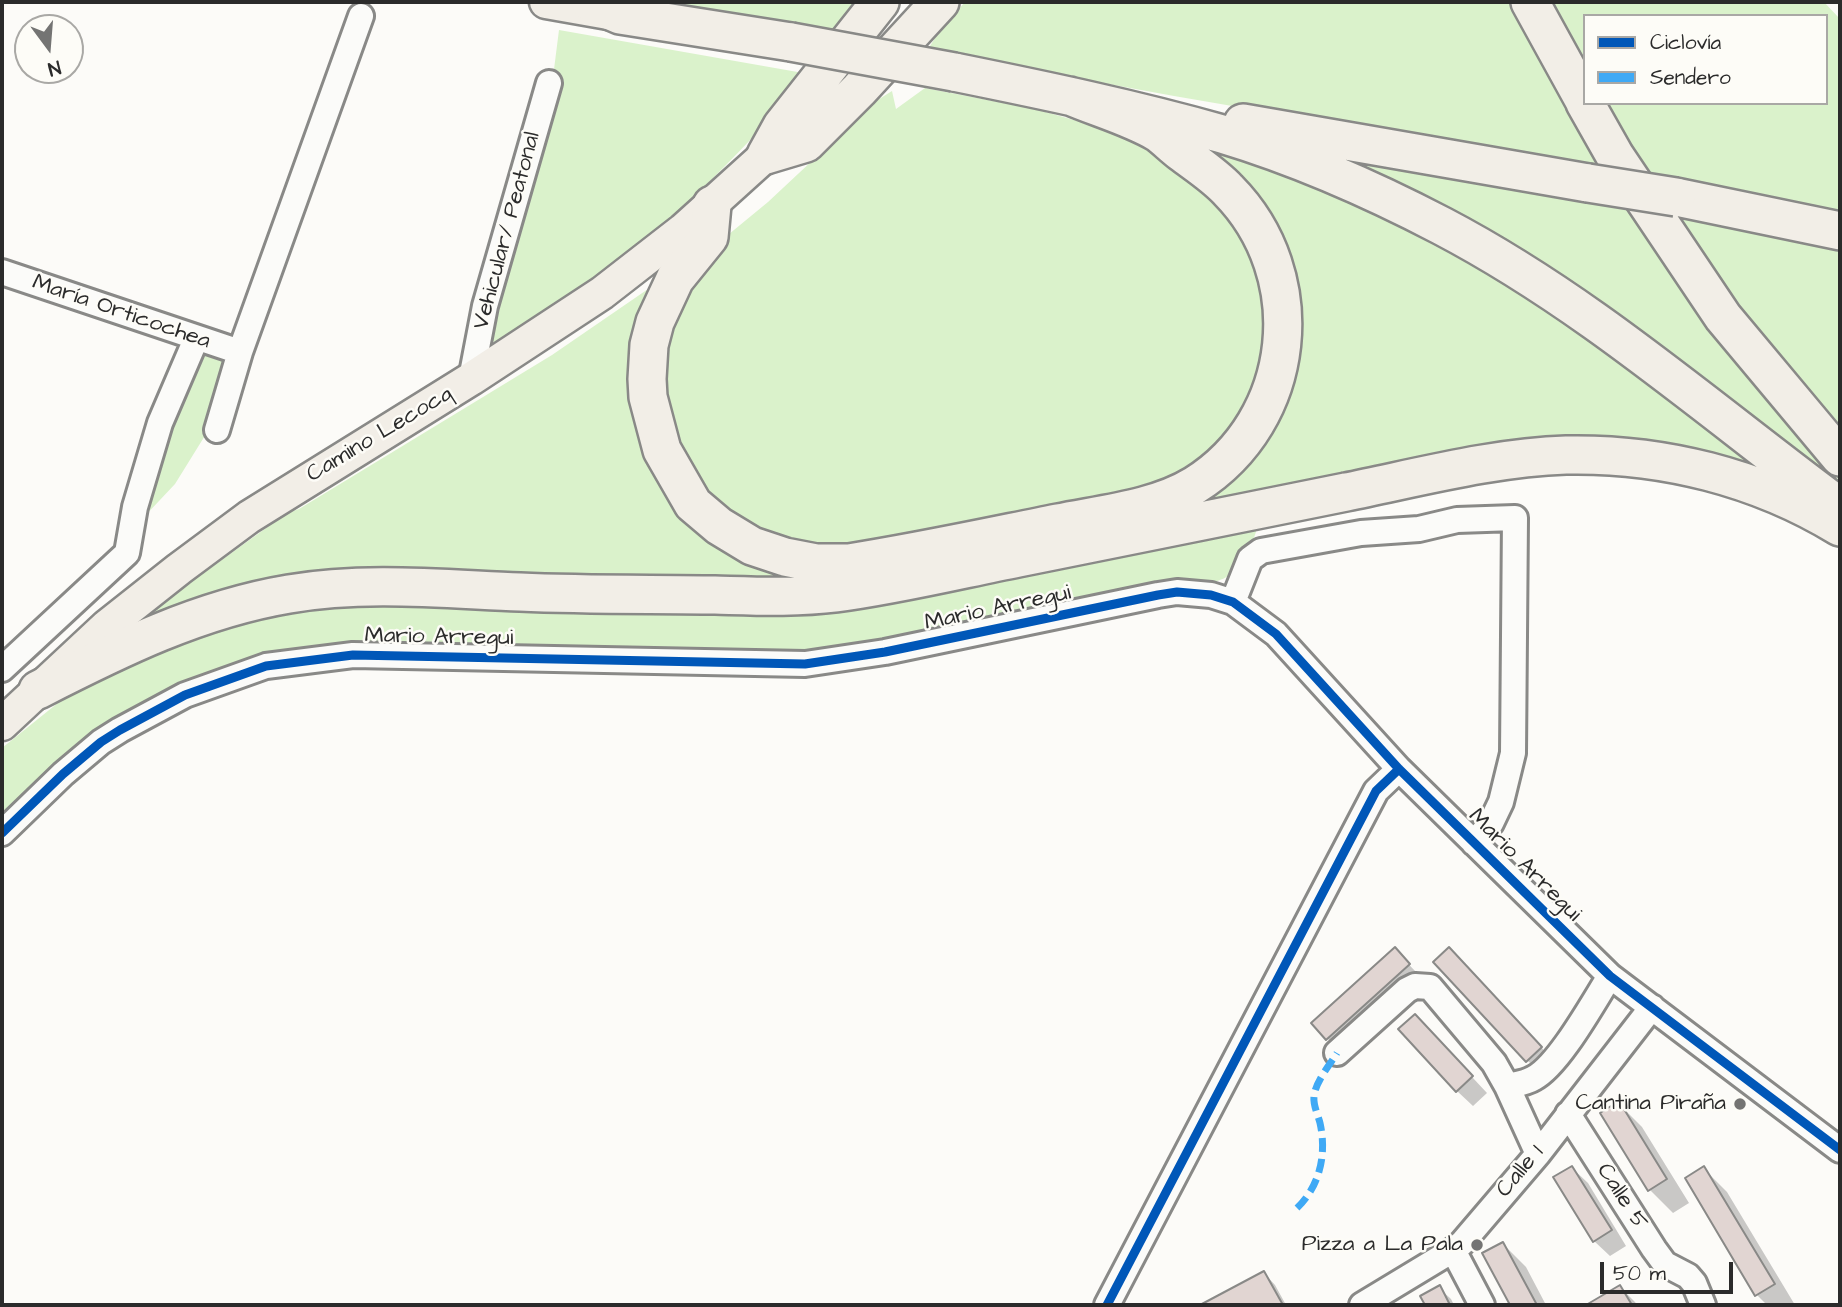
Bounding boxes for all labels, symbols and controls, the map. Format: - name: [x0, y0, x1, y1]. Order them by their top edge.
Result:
- north arrow: [14, 14, 84, 84]
- legend: [1583, 14, 1828, 105]
- text: Ciclovía: [1650, 28, 1721, 57]
- text: N: [45, 53, 64, 82]
- text: Sendero: [1650, 63, 1731, 92]
- street label: Vehicular/ Peatonal: [468, 129, 548, 333]
- street label: María Orticochea: [28, 270, 214, 356]
- street label: Camino Lecocq: [302, 381, 458, 489]
- street label: Mario Arregui: [922, 580, 1074, 638]
- street label: Mario Arregui: [364, 623, 514, 653]
- street label: Mario Arregui: [1462, 804, 1586, 928]
- place label: Cantina Piraña: [1576, 1090, 1726, 1118]
- marker: Cantina Piraña: [1732, 1096, 1748, 1112]
- street label: Calle 1: [1491, 1140, 1551, 1204]
- street label: Calle 5: [1590, 1159, 1652, 1235]
- place label: Pizza a La Pala: [1302, 1231, 1463, 1259]
- marker: Pizza a La Pala: [1469, 1237, 1485, 1253]
- scale bar: [1604, 1248, 1737, 1292]
- text: 50 m: [1613, 1259, 1666, 1288]

